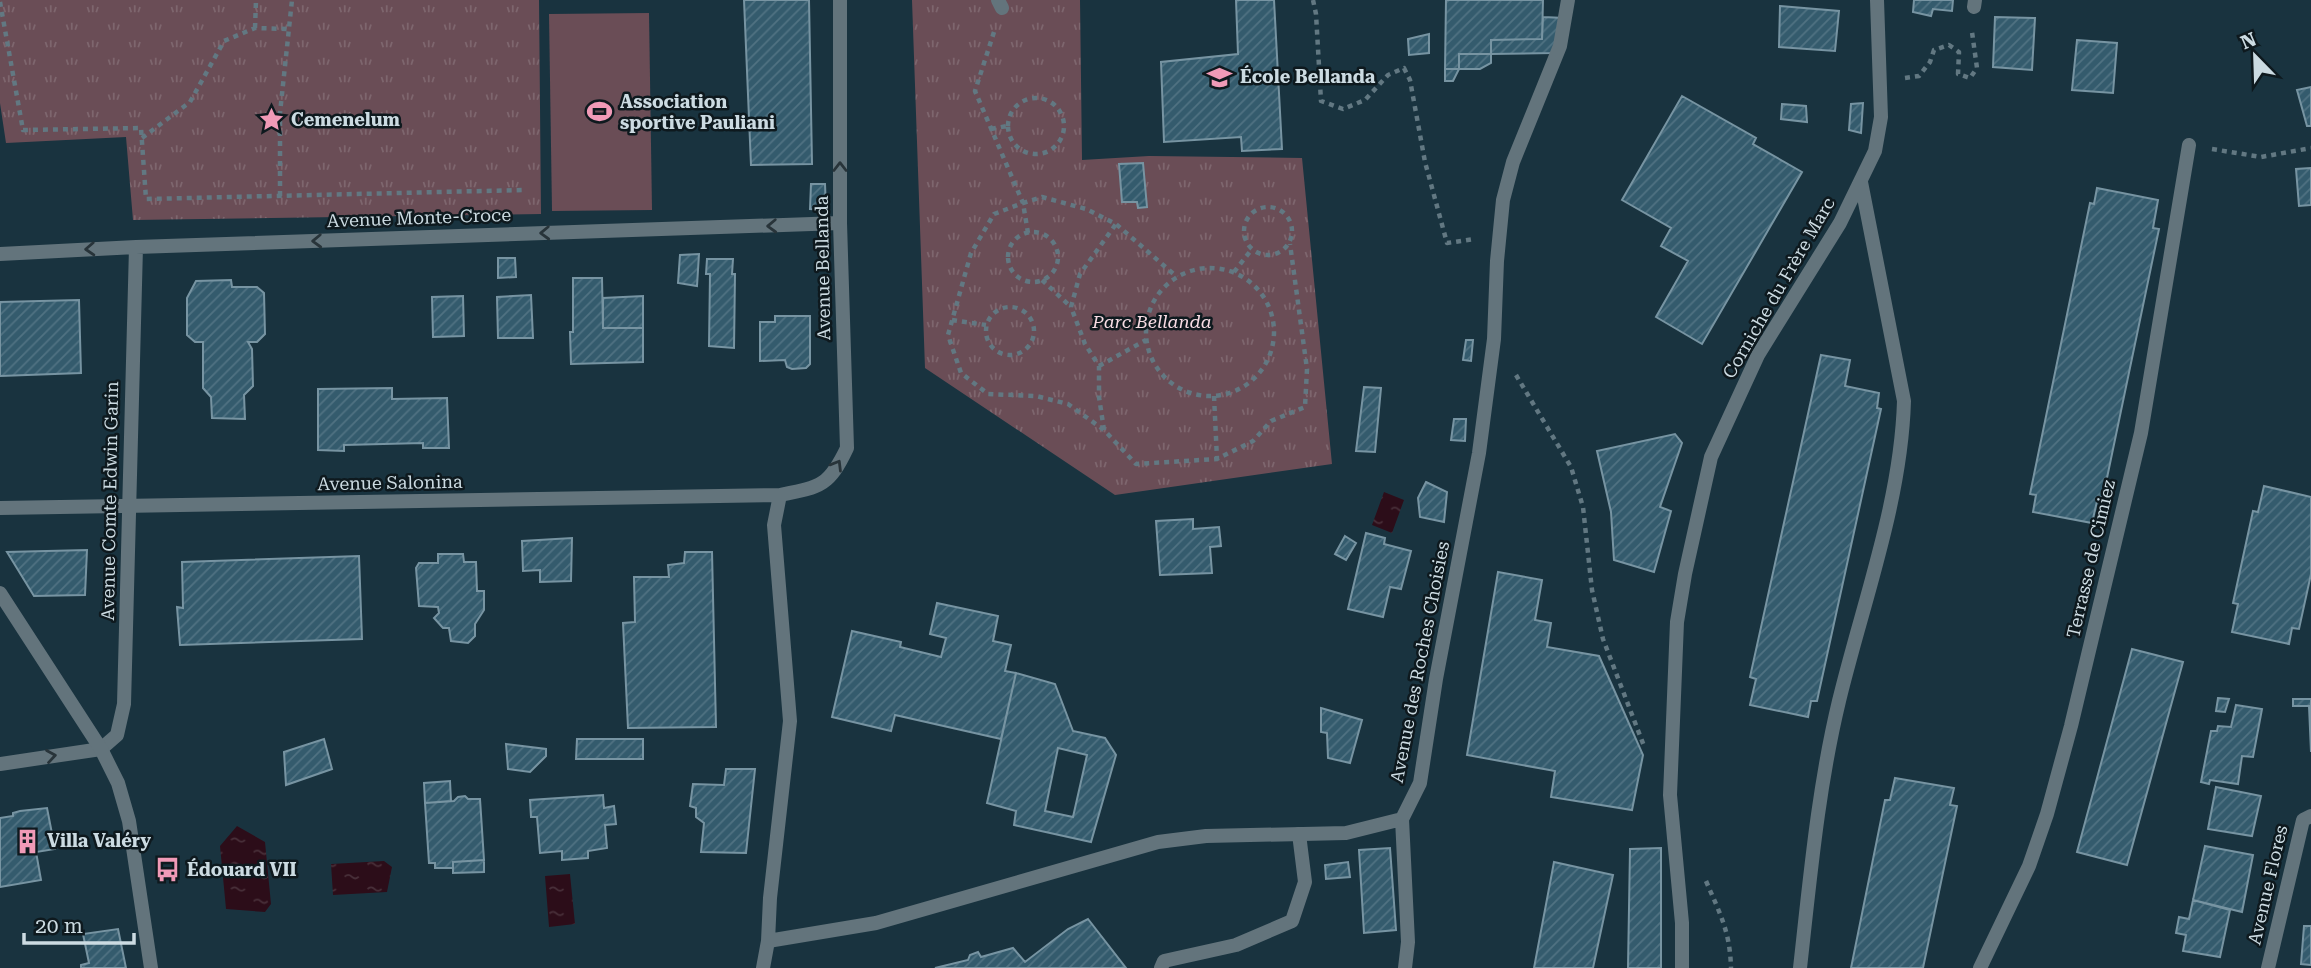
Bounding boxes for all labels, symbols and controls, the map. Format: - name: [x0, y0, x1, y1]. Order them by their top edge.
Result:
- north arrow: [2220, 21, 2290, 91]
- text: N: [2237, 27, 2260, 54]
- school or university icon: École Bellanda: [1206, 63, 1234, 91]
- place label: École Bellanda: [1240, 65, 1376, 87]
- place label: Association sportive Pauliani: [620, 91, 775, 133]
- sports icon: Association sportive Pauliani: [586, 98, 614, 126]
- place icon: Cemenelum: [257, 106, 285, 134]
- place label: Cemenelum: [291, 109, 401, 130]
- one-way arrow: [832, 161, 848, 171]
- street label: Corniche du Frère Marc: [1718, 193, 1839, 382]
- street label: Avenue Bellanda: [811, 195, 834, 341]
- street label: Avenue Monte-Croce: [327, 204, 512, 231]
- one-way arrow: [766, 218, 777, 233]
- one-way arrow: [539, 226, 550, 241]
- one-way arrow: [311, 233, 322, 248]
- one-way arrow: [84, 242, 95, 257]
- park label: Parc Bellanda: [1091, 311, 1212, 332]
- street label: Avenue Comte Edwin Garin: [97, 381, 122, 621]
- one-way arrow: [829, 460, 842, 473]
- street label: Avenue Salonina: [317, 471, 463, 494]
- street label: Terrasse de Cimiez: [2062, 477, 2119, 640]
- street label: Avenue des Roches Choisies: [1386, 539, 1453, 785]
- one-way arrow: [45, 749, 57, 764]
- street label: Avenue Flores: [2244, 823, 2291, 947]
- building icon: Villa Valéry: [13, 827, 41, 855]
- place label: Villa Valéry: [47, 830, 151, 851]
- bus stop icon: Édouard VII: [153, 856, 181, 884]
- place label: Édouard VII: [187, 858, 297, 880]
- scale bar: [24, 902, 135, 946]
- text: 20 m: [35, 914, 83, 938]

